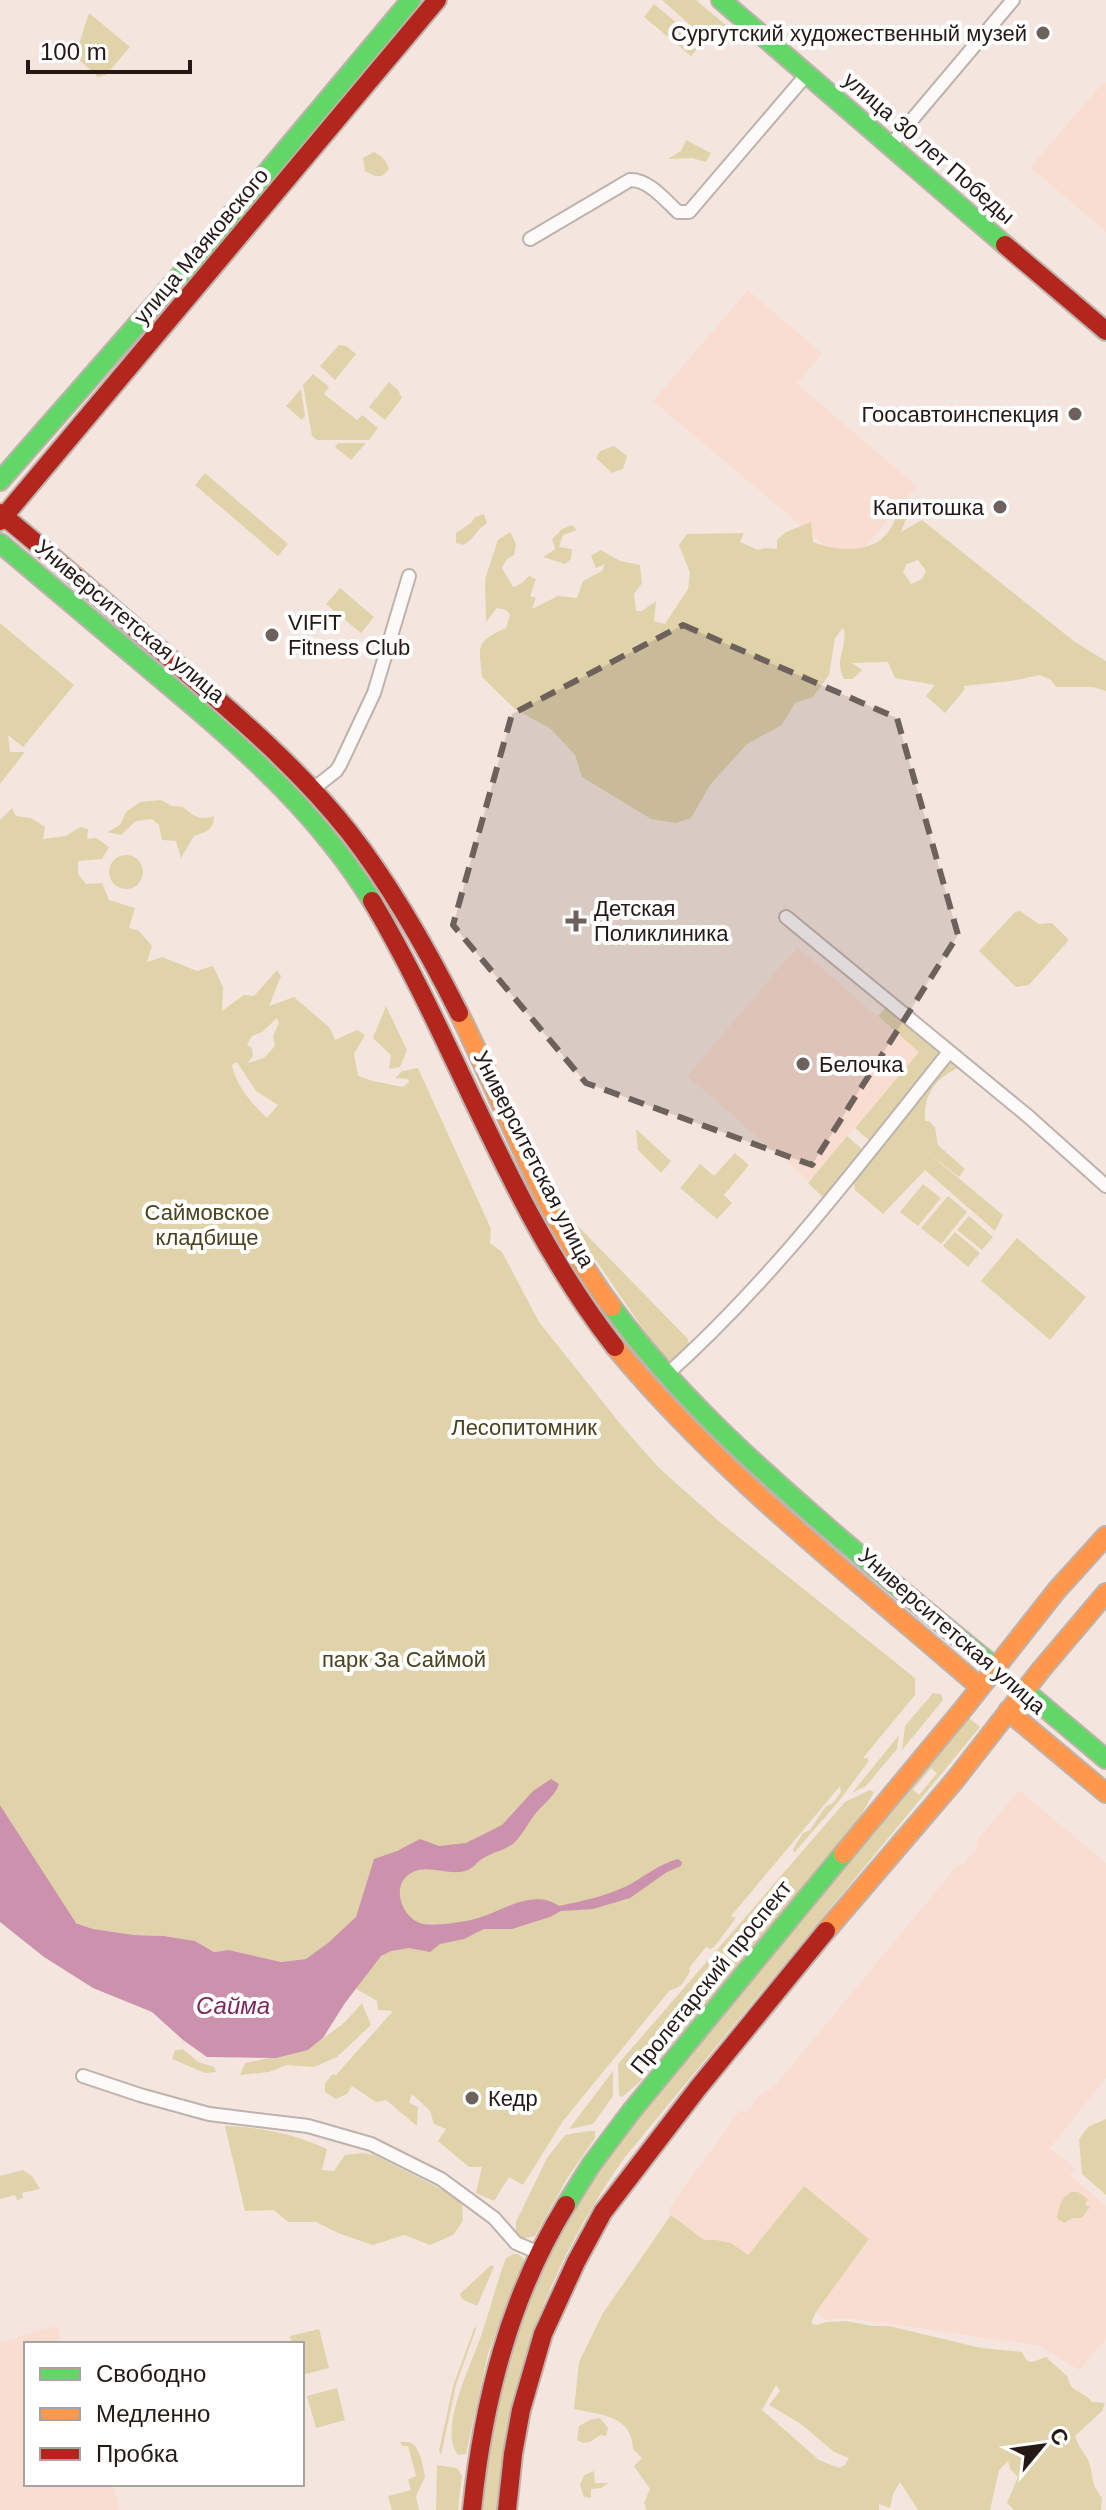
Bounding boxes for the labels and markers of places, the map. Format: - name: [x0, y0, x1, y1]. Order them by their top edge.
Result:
- place label: Сургутский художественный музей: [671, 21, 1027, 46]
- marker: Сургутский художественный музей: [1034, 24, 1052, 42]
- place label: Гоосавтоинспекция: [862, 402, 1059, 427]
- marker: Гоосавтоинспекция: [1066, 405, 1084, 423]
- place label: Капитошка: [873, 495, 985, 520]
- marker: Капитошка: [991, 498, 1009, 516]
- place label: VIFIT Fitness Club: [288, 610, 410, 660]
- marker: VIFIT Fitness Club: [263, 626, 281, 644]
- place label: Детская Поликлиника: [594, 896, 729, 946]
- marker: Детская Поликлиника: [565, 910, 587, 932]
- place label: Белочка: [819, 1052, 904, 1077]
- marker: Белочка: [794, 1055, 812, 1073]
- place label: Кедр: [488, 2086, 538, 2111]
- marker: Кедр: [463, 2089, 481, 2107]

